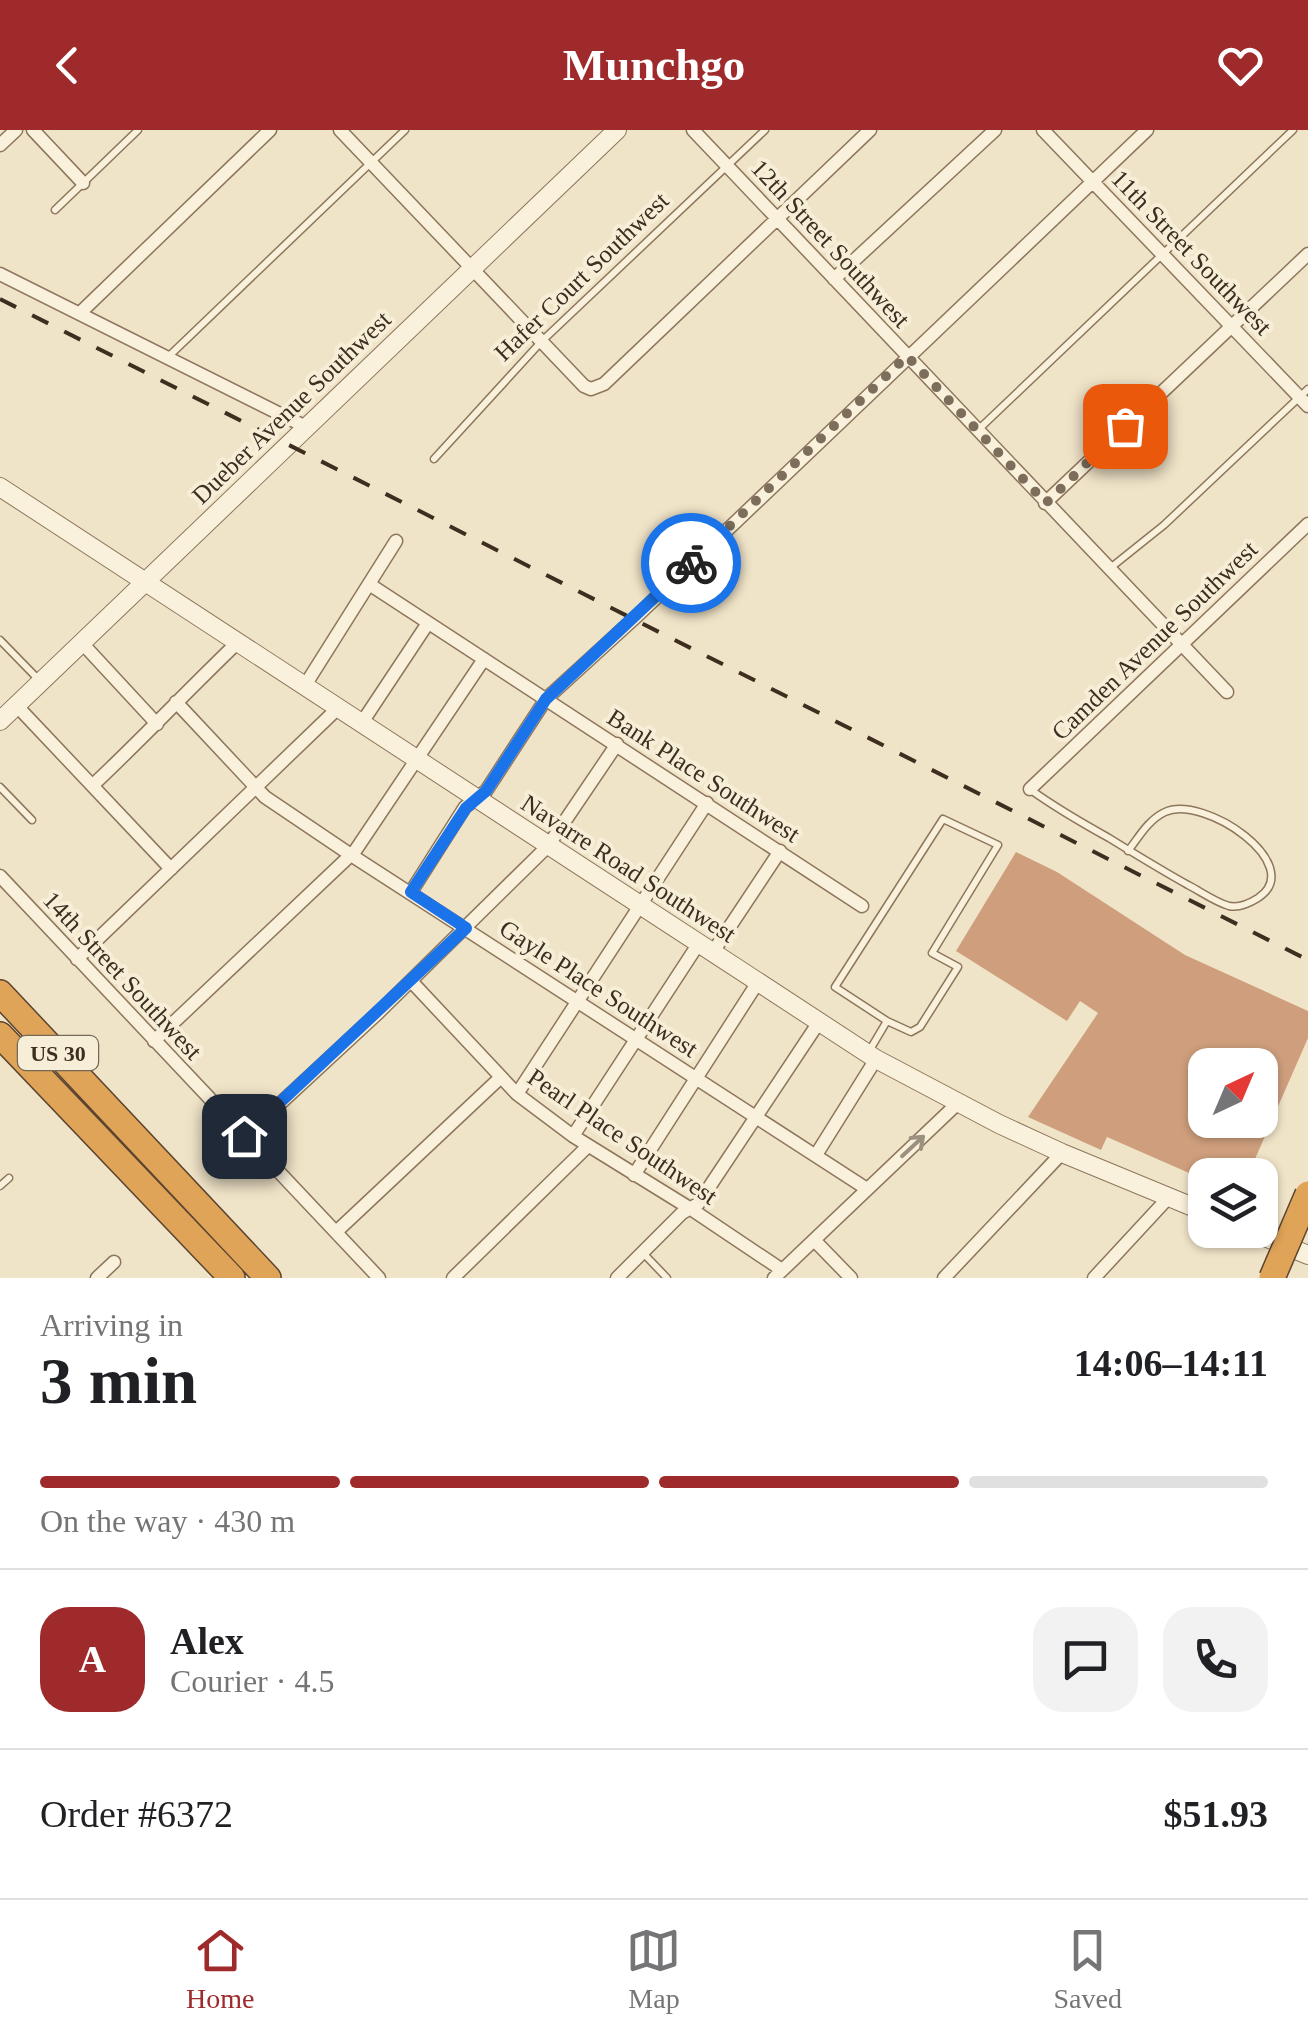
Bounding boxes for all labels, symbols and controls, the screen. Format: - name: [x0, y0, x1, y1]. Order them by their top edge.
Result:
- icon: back: [40, 38, 95, 93]
- icon: heart: [1213, 38, 1268, 93]
- text: Munchgo: [563, 40, 745, 90]
- street label: 12th Street Southwest: [746, 154, 915, 333]
- street label: 11th Street Southwest: [1106, 164, 1277, 340]
- street label: Hafer Court Southwest: [489, 187, 674, 366]
- street label: Dueber Avenue Southwest: [187, 306, 396, 509]
- pin: [1083, 384, 1168, 469]
- icon: bag: [1098, 399, 1153, 454]
- courier: [641, 513, 741, 613]
- street label: Camden Avenue Southwest: [1046, 535, 1262, 745]
- icon: bike: [664, 536, 719, 591]
- street label: Bank Place Southwest: [603, 703, 805, 848]
- street label: Navarre Road Southwest: [517, 789, 741, 948]
- street label: 14th Street Southwest: [38, 886, 207, 1065]
- street label: Gayle Place Southwest: [495, 914, 703, 1063]
- road number: US 30: [18, 1036, 98, 1070]
- north arrow: [1188, 1048, 1278, 1138]
- map controls: [1188, 1048, 1278, 1248]
- street label: Pearl Place Southwest: [523, 1063, 722, 1210]
- pin: [202, 1094, 287, 1179]
- icon: home: [217, 1109, 272, 1164]
- one-way arrow: [900, 1134, 924, 1158]
- button: layers: [1188, 1158, 1278, 1248]
- text: Arriving in: [40, 1307, 183, 1343]
- text: 14:06–14:11: [1074, 1342, 1268, 1384]
- text: 3 min: [40, 1345, 197, 1417]
- text: On the way · 430 m: [40, 1503, 295, 1539]
- button: chat: [1033, 1607, 1138, 1712]
- button: phone: [1163, 1607, 1268, 1712]
- text: Alex: [170, 1620, 244, 1662]
- text: A: [79, 1638, 106, 1680]
- text: Courier · 4.5: [170, 1663, 334, 1699]
- text: Order #6372: [40, 1793, 233, 1835]
- text: $51.93: [1164, 1793, 1268, 1835]
- tab: Home: [186, 1923, 254, 2015]
- tab: Map: [626, 1923, 681, 2015]
- tab: Saved: [1054, 1923, 1122, 2015]

